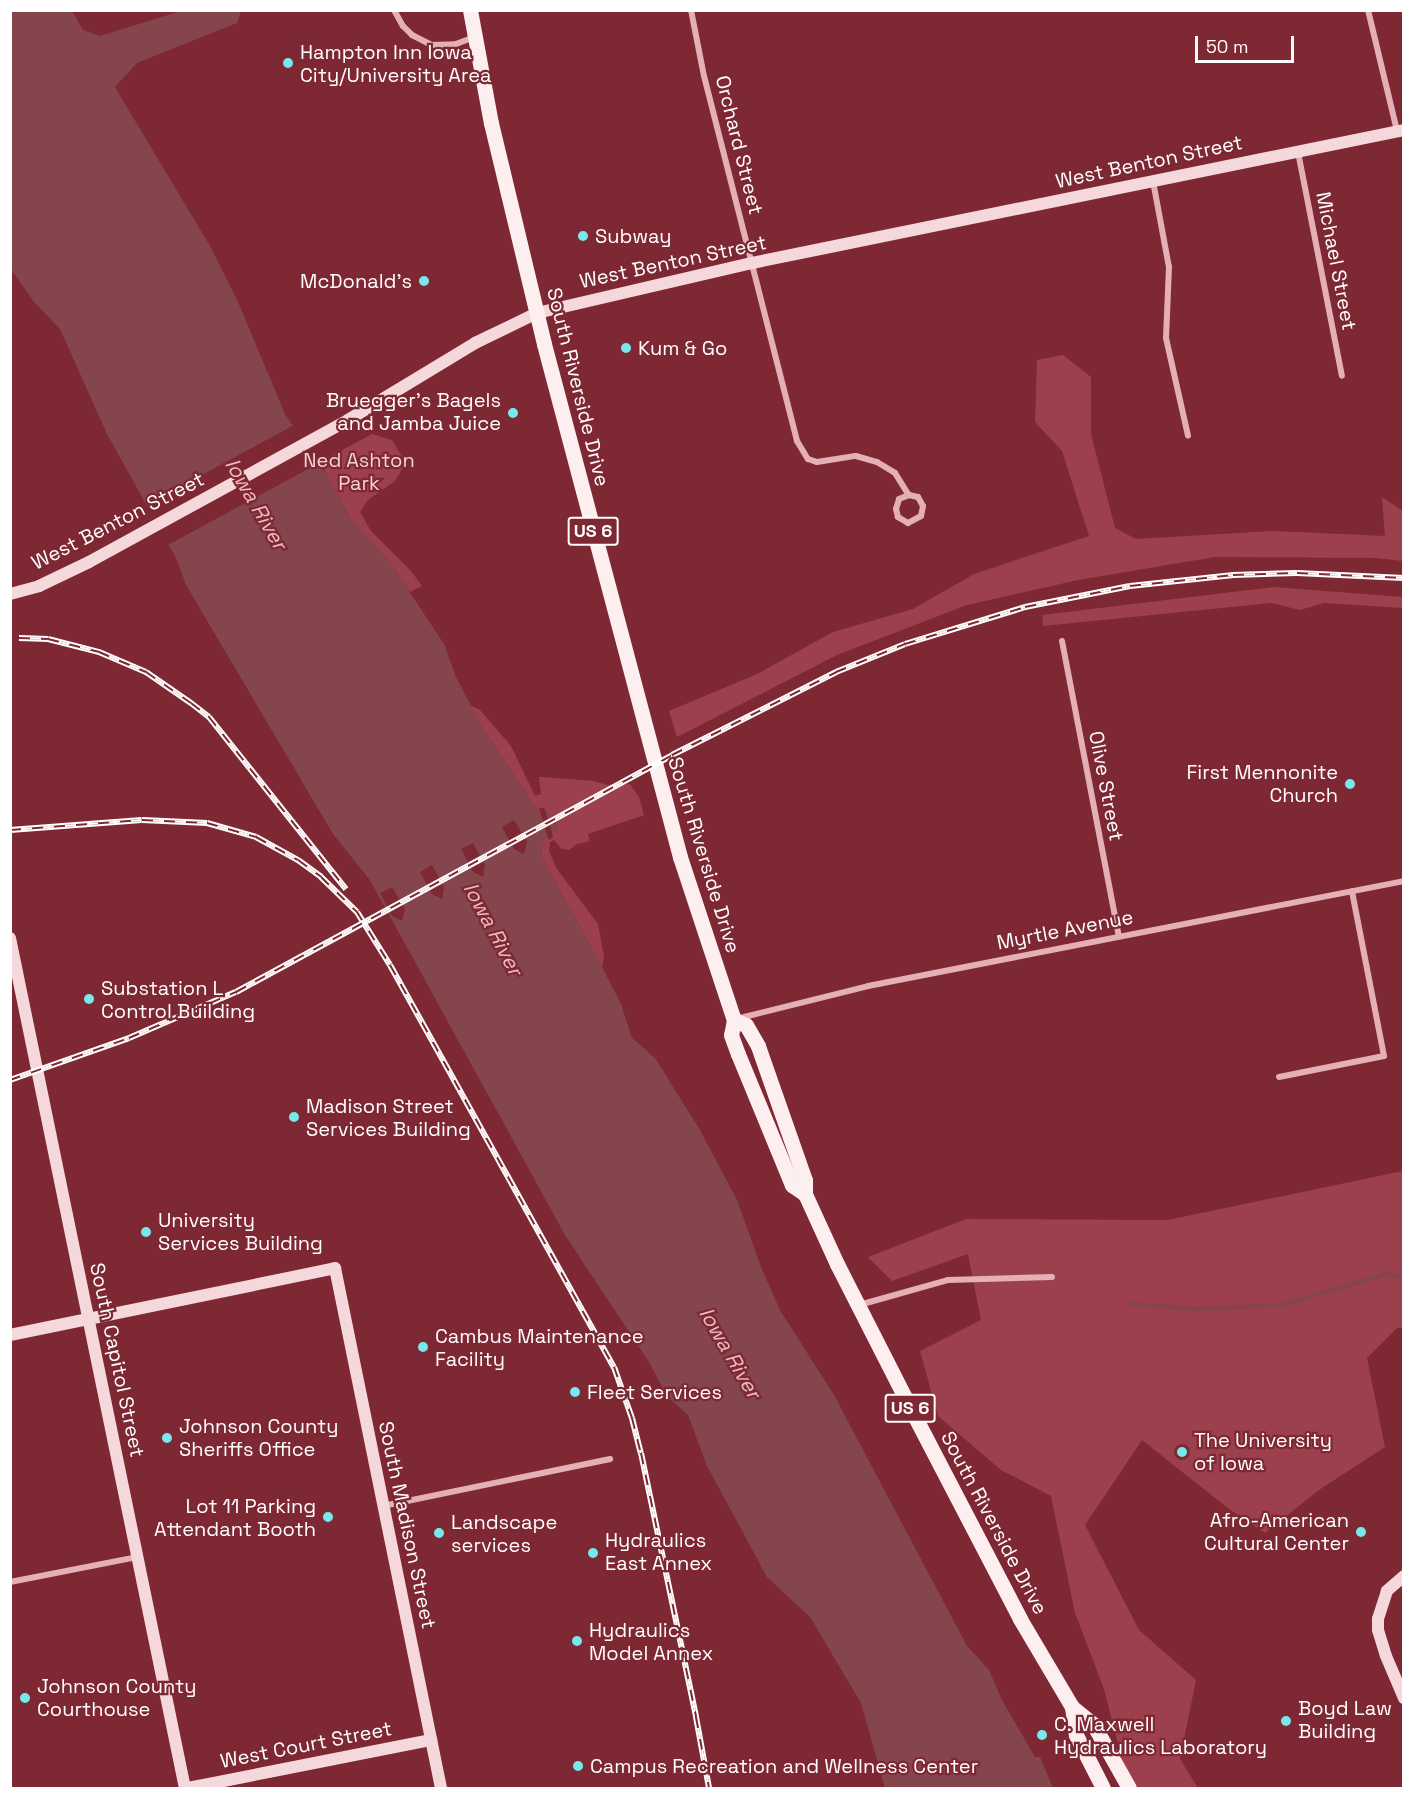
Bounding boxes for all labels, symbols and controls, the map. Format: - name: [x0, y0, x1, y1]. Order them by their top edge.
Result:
- scale bar: [1198, 24, 1297, 62]
- text: 50 m: [1206, 35, 1248, 58]
- place label: Hampton Inn Iowa City/University Area: [300, 40, 492, 87]
- marker: Hampton Inn Iowa City/University Area: [281, 56, 295, 70]
- street label: Orchard Street: [710, 73, 768, 217]
- street label: West Benton Street: [1053, 130, 1245, 194]
- street label: Michael Street: [1311, 190, 1361, 332]
- place label: Subway: [595, 224, 672, 248]
- marker: Subway: [576, 229, 590, 243]
- street label: West Benton Street: [577, 230, 769, 294]
- place label: McDonald's: [300, 269, 412, 293]
- marker: McDonald's: [417, 274, 431, 288]
- street label: South Riverside Drive: [542, 285, 614, 489]
- place label: Kum & Go: [638, 336, 727, 360]
- marker: Kum & Go: [619, 341, 633, 355]
- place label: Bruegger's Bagels and Jamba Juice: [326, 389, 501, 436]
- marker: Bruegger's Bagels and Jamba Juice: [506, 406, 520, 420]
- park label: Ned Ashton Park: [303, 449, 415, 496]
- water label: Iowa River: [220, 454, 292, 554]
- street label: West Benton Street: [28, 467, 208, 575]
- road number: US 6: [568, 516, 618, 546]
- street label: Olive Street: [1084, 729, 1128, 843]
- street label: South Riverside Drive: [663, 754, 745, 956]
- place label: First Mennonite Church: [1186, 760, 1338, 807]
- marker: First Mennonite Church: [1343, 777, 1357, 791]
- water label: Iowa River: [458, 878, 528, 980]
- street label: Myrtle Avenue: [995, 905, 1135, 955]
- place label: Substation L Control Building: [101, 976, 255, 1023]
- marker: Substation L Control Building: [82, 992, 96, 1006]
- place label: Madison Street Services Building: [306, 1094, 471, 1141]
- marker: Madison Street Services Building: [287, 1110, 301, 1124]
- place label: University Services Building: [158, 1208, 323, 1255]
- marker: University Services Building: [139, 1225, 153, 1239]
- street label: South Capitol Street: [85, 1261, 149, 1459]
- water label: Iowa River: [694, 1303, 766, 1403]
- place label: Cambus Maintenance Facility: [435, 1324, 644, 1371]
- marker: Cambus Maintenance Facility: [416, 1340, 430, 1354]
- place label: Fleet Services: [587, 1380, 722, 1404]
- marker: Fleet Services: [568, 1385, 582, 1399]
- road number: US 6: [884, 1393, 936, 1423]
- place label: Johnson County Sheriffs Office: [179, 1414, 338, 1461]
- street label: South Madison Street: [373, 1419, 441, 1631]
- street label: South Riverside Drive: [936, 1427, 1052, 1619]
- place label: The University of Iowa: [1194, 1428, 1332, 1475]
- marker: Johnson County Sheriffs Office: [160, 1431, 174, 1445]
- marker: The University of Iowa: [1175, 1445, 1189, 1459]
- place label: Lot 11 Parking Attendant Booth: [154, 1494, 316, 1541]
- place label: Afro-American Cultural Center: [1204, 1508, 1349, 1555]
- marker: Lot 11 Parking Attendant Booth: [321, 1510, 335, 1524]
- place label: Landscape services: [451, 1510, 557, 1557]
- marker: Afro-American Cultural Center: [1354, 1525, 1368, 1539]
- marker: Landscape services: [432, 1526, 446, 1540]
- place label: Hydraulics East Annex: [605, 1529, 712, 1576]
- marker: Hydraulics East Annex: [586, 1546, 600, 1560]
- place label: Hydraulics Model Annex: [589, 1618, 714, 1665]
- marker: Hydraulics Model Annex: [570, 1634, 584, 1648]
- place label: Johnson County Courthouse: [37, 1674, 196, 1721]
- marker: Johnson County Courthouse: [18, 1691, 32, 1705]
- place label: Boyd Law Building: [1298, 1697, 1392, 1744]
- place label: C. Maxwell Hydraulics Laboratory: [1054, 1712, 1267, 1759]
- marker: Boyd Law Building: [1279, 1714, 1293, 1728]
- street label: West Court Street: [218, 1717, 394, 1773]
- marker: C. Maxwell Hydraulics Laboratory: [1035, 1728, 1049, 1742]
- place label: Campus Recreation and Wellness Center: [590, 1754, 978, 1778]
- marker: Campus Recreation and Wellness Center: [571, 1759, 585, 1773]

